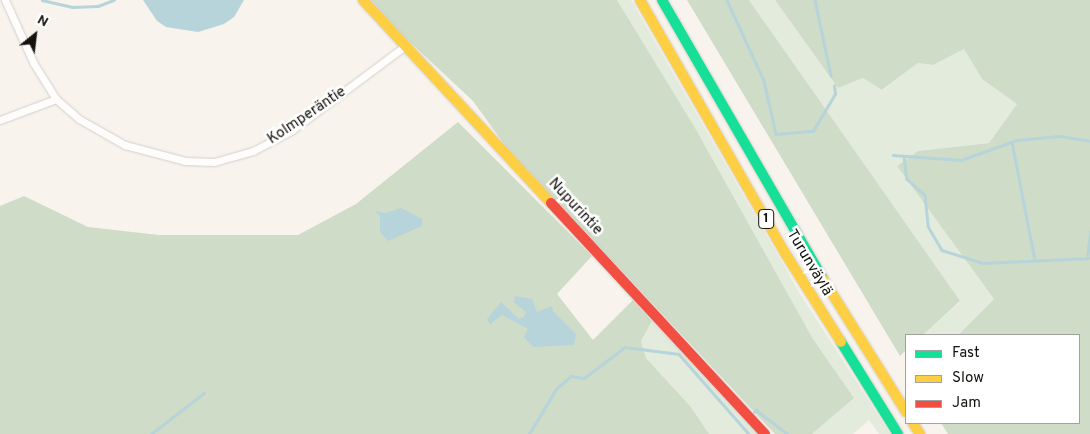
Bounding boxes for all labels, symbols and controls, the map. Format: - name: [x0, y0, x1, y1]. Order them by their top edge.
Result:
- north arrow: [10, 10, 60, 60]
- text: N: [34, 12, 51, 31]
- street label: Kolmperäntie: [264, 83, 350, 149]
- street label: Nupurintie: [544, 175, 606, 239]
- road number: 1: [757, 208, 775, 230]
- street label: Turunväylä: [782, 227, 836, 299]
- legend: [905, 334, 1080, 424]
- text: Fast: [952, 344, 980, 363]
- text: Slow: [952, 369, 984, 388]
- text: Jam: [952, 394, 981, 413]

